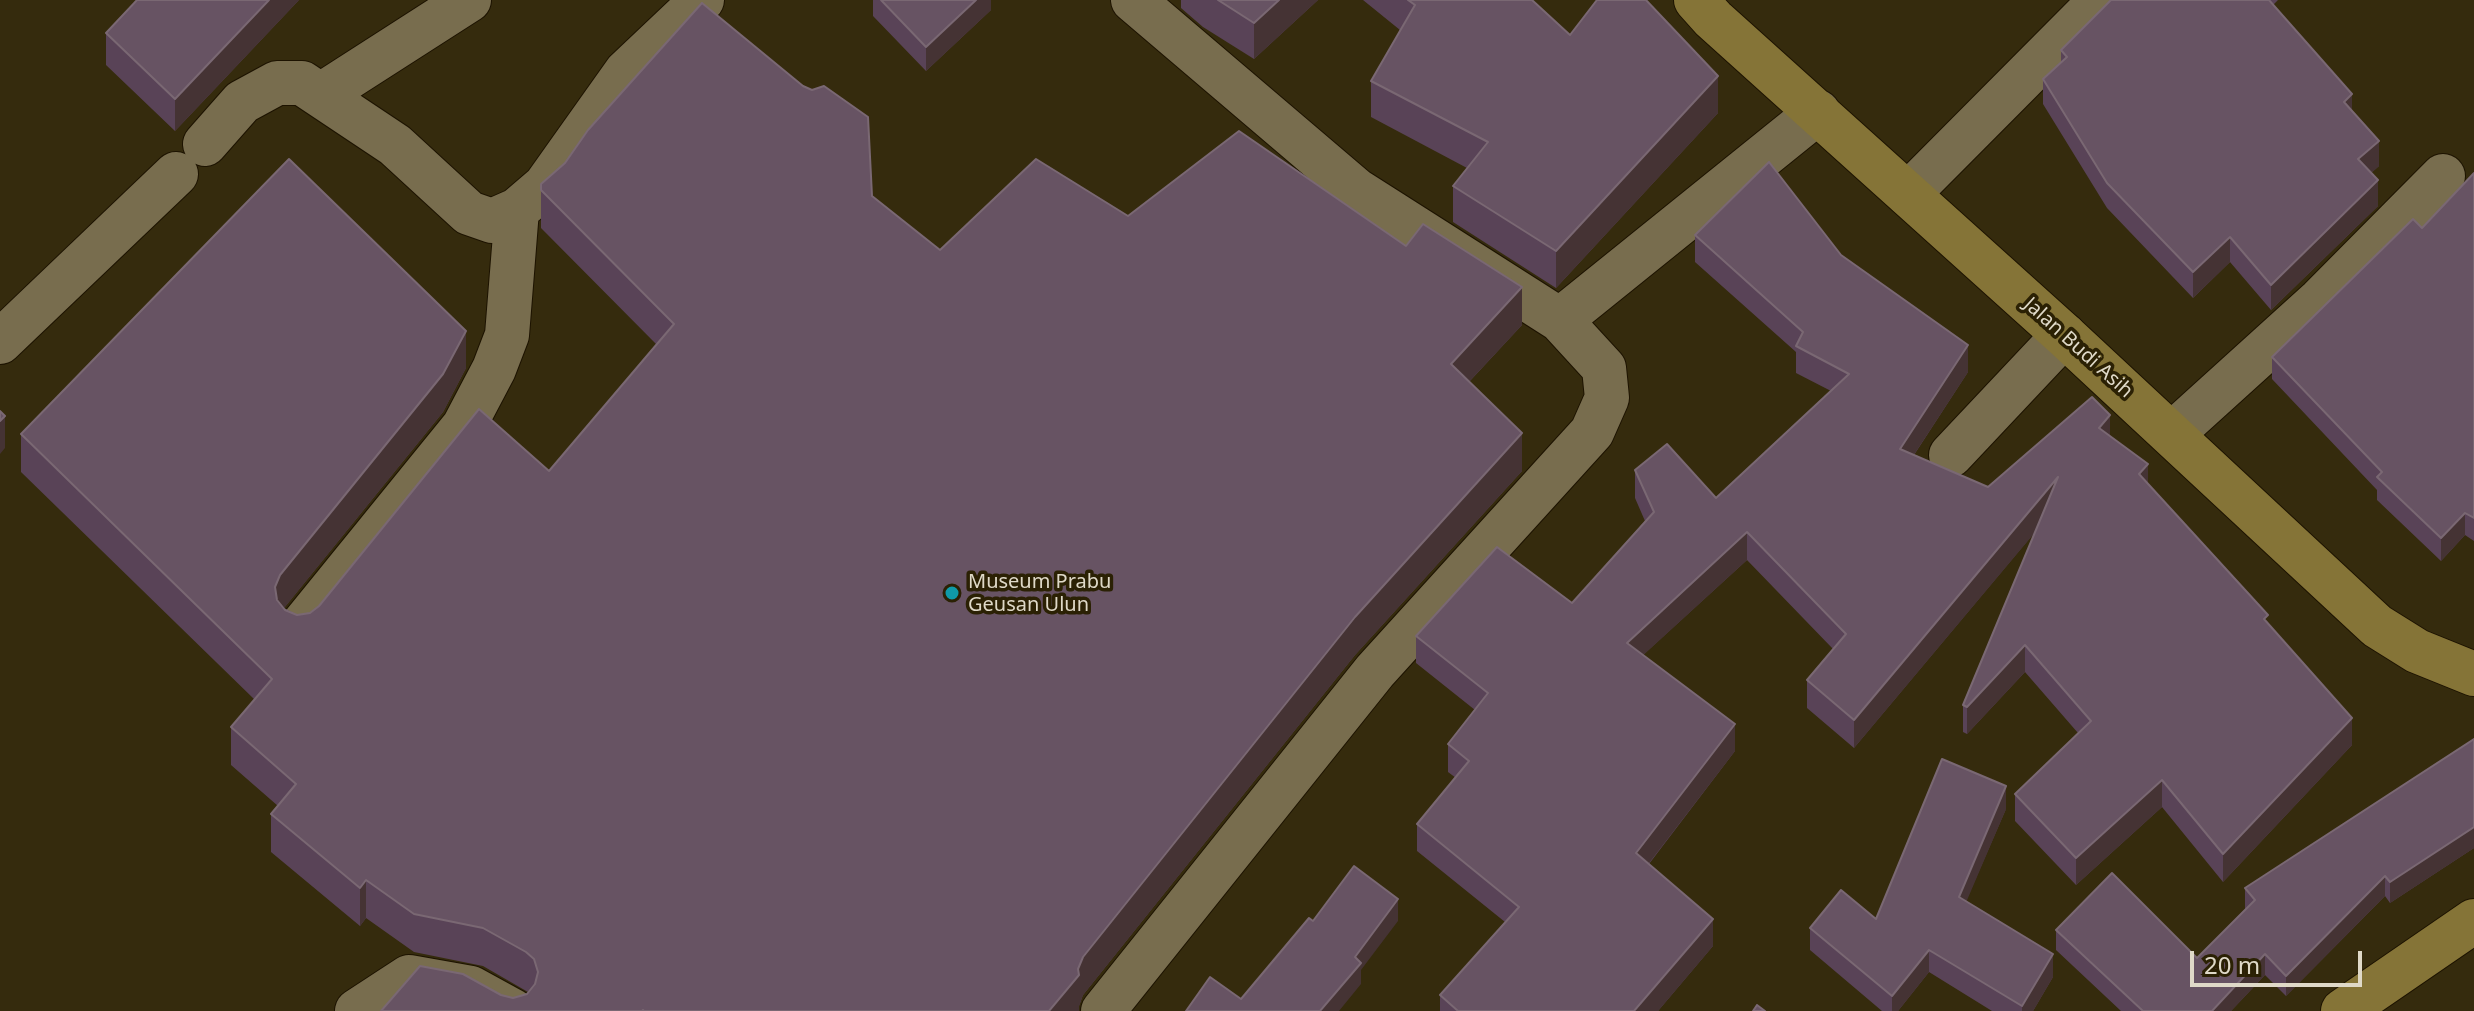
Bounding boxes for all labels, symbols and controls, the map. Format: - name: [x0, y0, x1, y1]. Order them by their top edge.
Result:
- street label: Jalan Budi Asih: [2019, 293, 2137, 403]
- place label: Museum Prabu Geusan Ulun: [968, 570, 1111, 617]
- marker: Museum Prabu Geusan Ulun: [943, 584, 961, 602]
- scale bar: [2194, 935, 2366, 985]
- text: 20 m: [2204, 948, 2260, 981]

